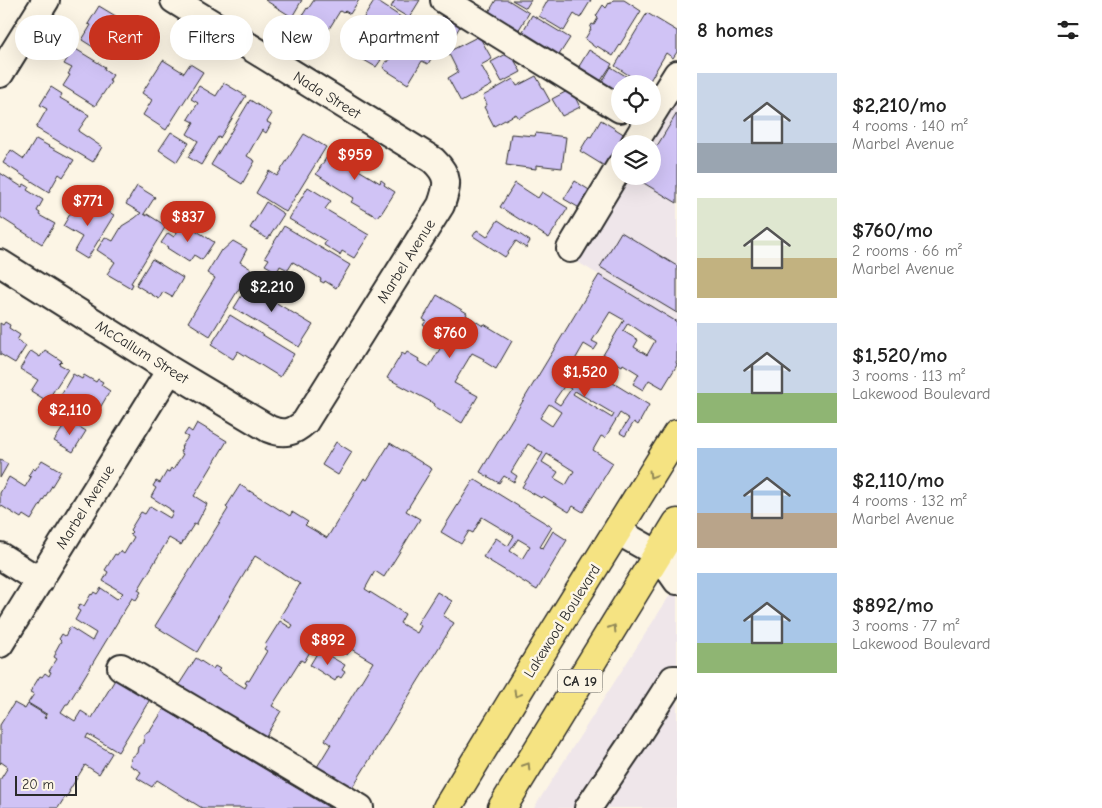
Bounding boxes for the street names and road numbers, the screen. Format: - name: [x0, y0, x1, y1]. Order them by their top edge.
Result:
- street label: Nada Street: [290, 67, 365, 123]
- street label: Marbel Avenue: [373, 215, 439, 306]
- street label: McCallum Street: [92, 316, 192, 388]
- street label: Marbel Avenue: [52, 461, 118, 552]
- street label: Lakewood Boulevard: [520, 561, 604, 681]
- road number: CA 19: [558, 669, 602, 692]

